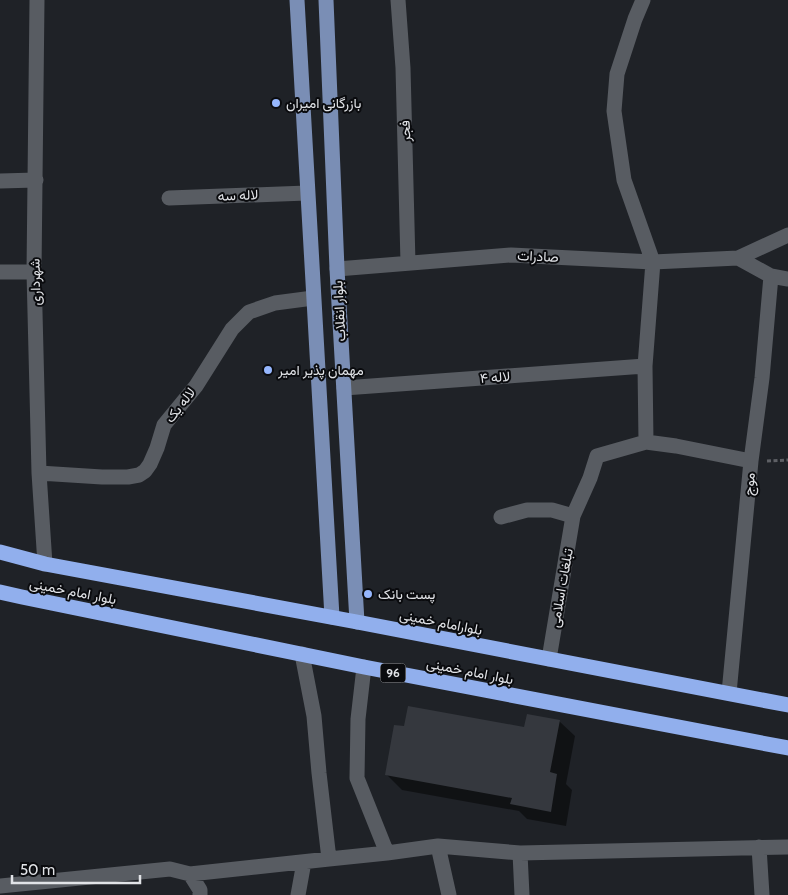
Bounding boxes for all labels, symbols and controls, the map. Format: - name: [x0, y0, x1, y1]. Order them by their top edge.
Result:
- place label: بازرگانی امیران: [286, 94, 361, 112]
- marker: بازرگانی امیران: [270, 97, 282, 109]
- street label: فجر: [396, 120, 414, 143]
- street label: لاله سه: [217, 185, 259, 205]
- street label: صادرات: [517, 246, 559, 266]
- street label: شهرداری: [26, 258, 44, 306]
- street label: بلوار انقلاب: [328, 280, 350, 342]
- place label: مهمان پذیر امیر: [277, 361, 364, 380]
- marker: مهمان پذیر امیر: [262, 364, 274, 376]
- street label: لاله ۴: [479, 367, 511, 387]
- street label: لاله یک: [161, 384, 199, 426]
- street label: موج: [739, 472, 761, 496]
- street label: تبلغات اسلامی: [545, 547, 577, 629]
- street label: بلوار امام خمینی: [28, 574, 118, 608]
- place label: پست بانک: [378, 585, 435, 604]
- marker: پست بانک: [362, 588, 374, 600]
- street label: بلوارامام خمینی: [398, 605, 484, 639]
- street label: بلوار امام خمینی: [425, 654, 515, 688]
- road number: 96: [380, 664, 406, 682]
- scale bar: [12, 852, 140, 884]
- text: 50 m: [20, 861, 55, 879]

